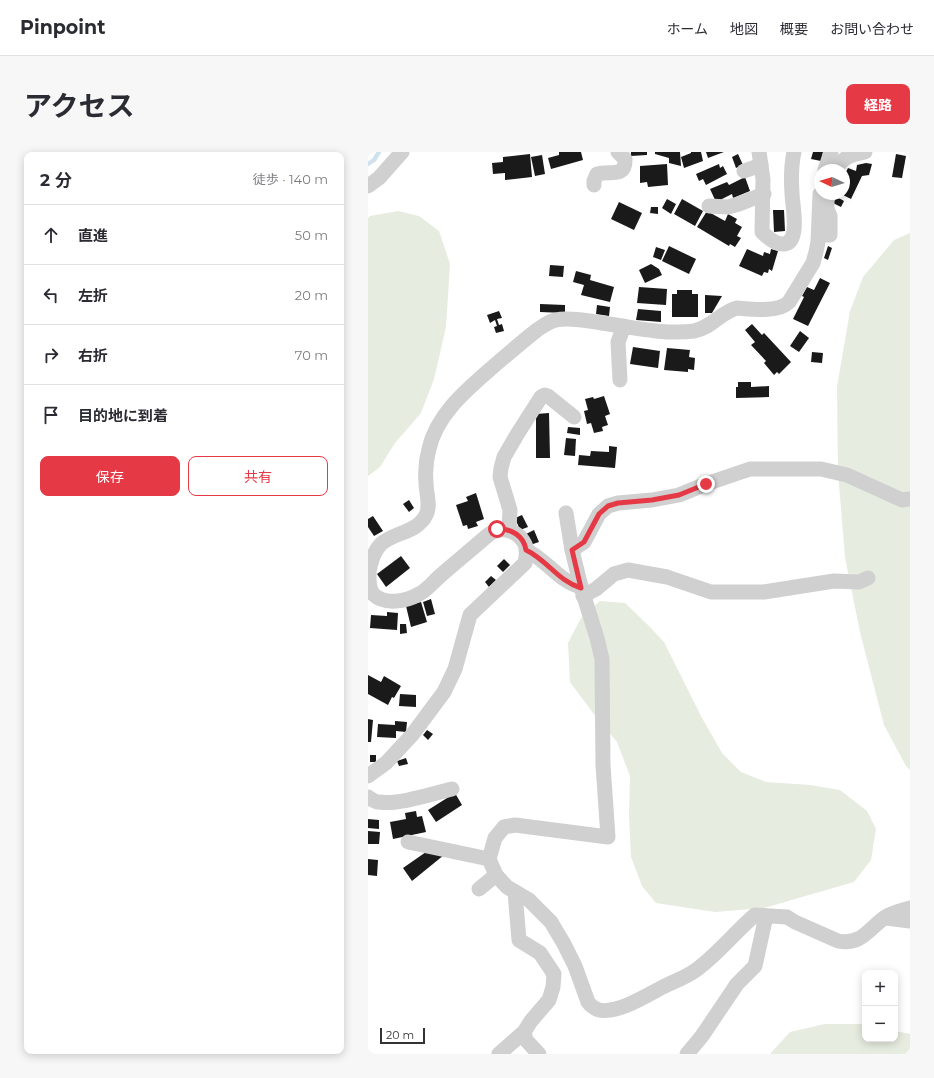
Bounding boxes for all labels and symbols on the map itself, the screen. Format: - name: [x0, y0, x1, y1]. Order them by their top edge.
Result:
- north arrow: [814, 164, 850, 200]
- route end: [697, 475, 715, 493]
- route start: [488, 520, 506, 538]
- scale bar: [380, 1026, 425, 1045]

